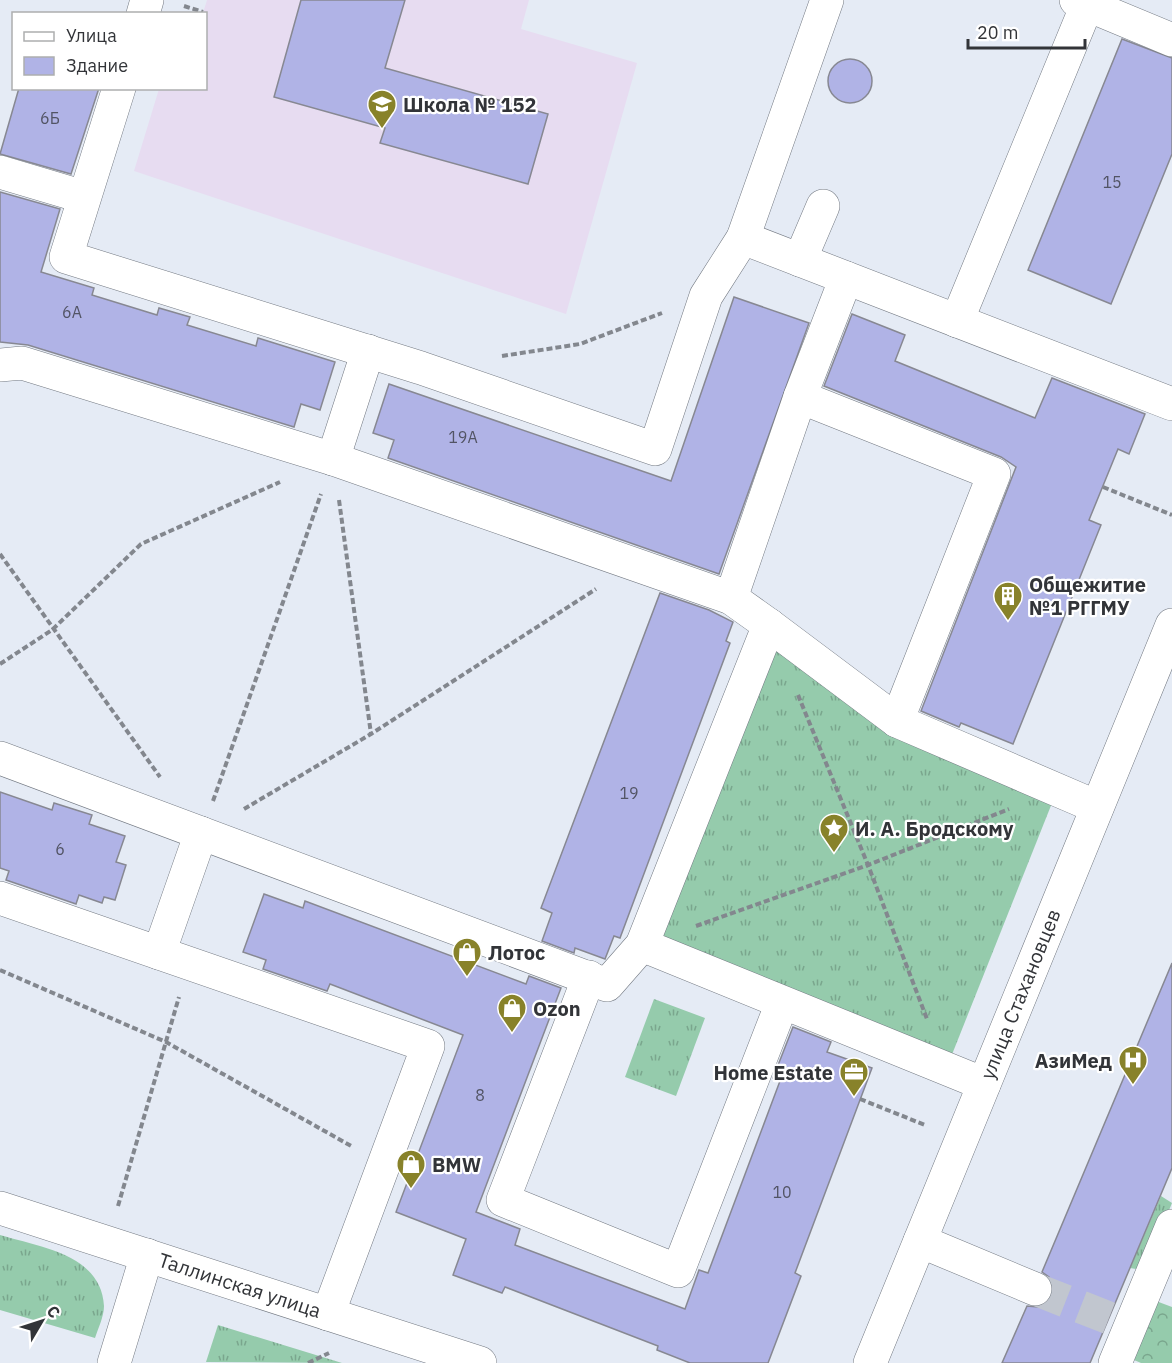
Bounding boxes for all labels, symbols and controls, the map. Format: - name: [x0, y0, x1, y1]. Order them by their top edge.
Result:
- legend: [12, 12, 207, 90]
- scale bar: [968, 12, 1085, 50]
- text: 20 m: [977, 21, 1019, 44]
- text: Улица: [66, 24, 117, 47]
- text: Здание: [66, 54, 128, 77]
- school or university icon: Школа № 152: [366, 88, 398, 130]
- place label: Школа № 152: [403, 91, 537, 118]
- house number: 6Б: [40, 108, 60, 128]
- house number: 15: [1102, 172, 1122, 192]
- house number: 6А: [62, 302, 82, 322]
- house number: 19А: [448, 427, 478, 447]
- place label: Общежитие №1 РГГМУ: [1029, 571, 1146, 621]
- building icon: Общежитие №1 РГГМУ: [992, 580, 1024, 622]
- house number: 19: [619, 783, 639, 803]
- place icon: И. А. Бродскому: [818, 812, 850, 854]
- place label: И. А. Бродскому: [855, 815, 1014, 842]
- house number: 6: [55, 839, 65, 859]
- street label: улица Стахановцев: [973, 905, 1067, 1083]
- shop icon: Лотос: [451, 936, 483, 978]
- place label: Лотос: [488, 939, 545, 966]
- shop icon: Ozon: [496, 992, 528, 1034]
- place label: Ozon: [533, 995, 581, 1022]
- hospital icon: АзиМед: [1117, 1044, 1149, 1086]
- place label: АзиМед: [1035, 1047, 1112, 1074]
- office icon: Home Estate: [838, 1056, 870, 1098]
- place label: Home Estate: [714, 1059, 833, 1086]
- house number: 8: [475, 1085, 485, 1105]
- shop icon: BMW: [395, 1148, 427, 1190]
- place label: BMW: [432, 1151, 481, 1178]
- house number: 10: [772, 1182, 792, 1202]
- street label: Таллинская улица: [155, 1246, 325, 1324]
- north arrow: [12, 1291, 72, 1351]
- text: С: [43, 1301, 65, 1322]

